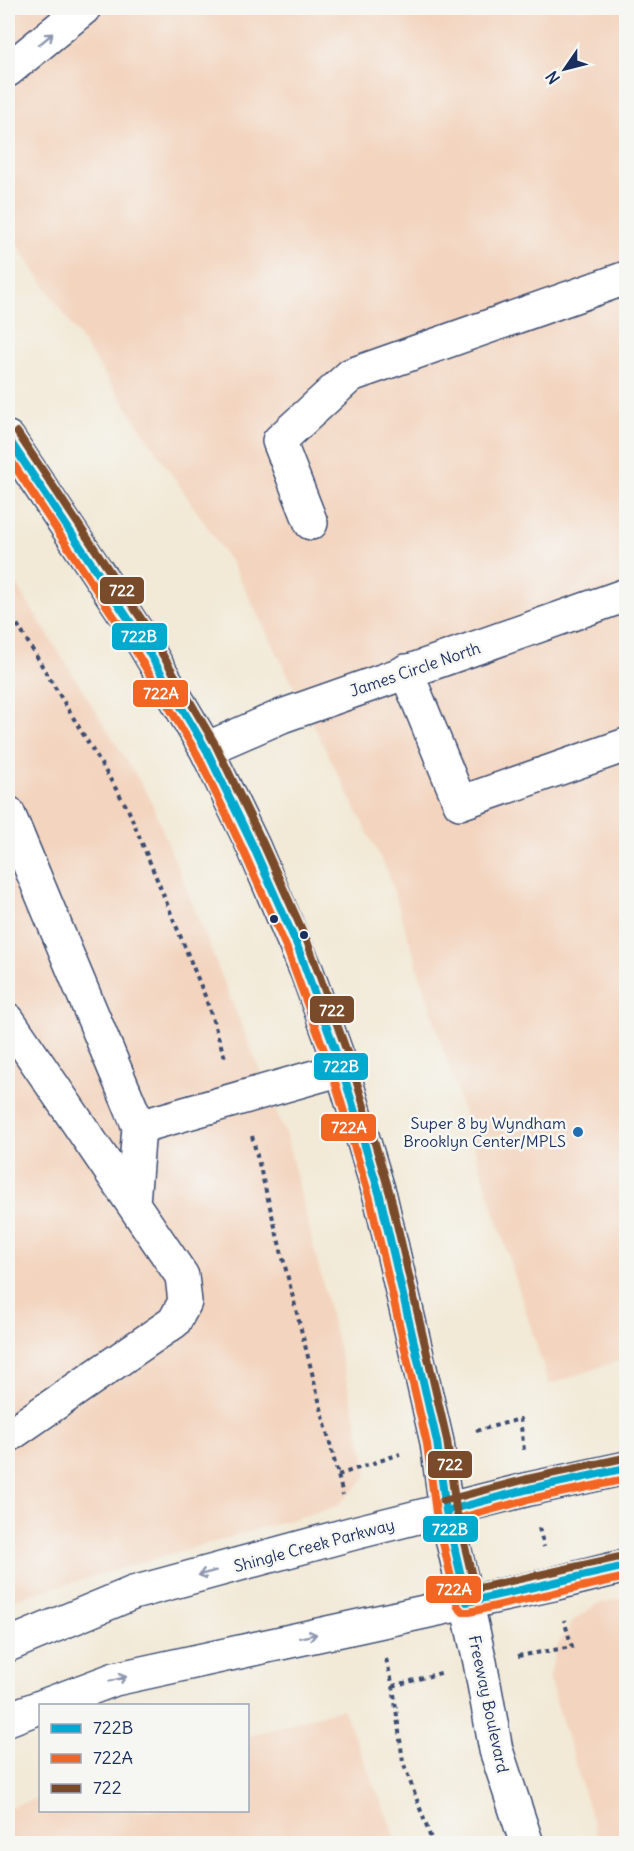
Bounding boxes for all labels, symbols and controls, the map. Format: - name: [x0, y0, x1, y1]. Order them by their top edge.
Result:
- one-way arrow: [38, 32, 54, 45]
- north arrow: [535, 39, 595, 99]
- text: N: [541, 67, 564, 88]
- line badge: 722: [99, 576, 145, 605]
- text: 722: [109, 580, 135, 600]
- line badge: 722B: [111, 622, 168, 651]
- text: 722B: [121, 626, 157, 646]
- street label: James Circle North: [347, 637, 483, 701]
- line badge: 722A: [132, 679, 189, 708]
- text: 722A: [143, 683, 179, 703]
- unlabelled marker: [268, 913, 280, 925]
- unlabelled marker: [298, 929, 310, 941]
- line badge: 722: [309, 995, 355, 1024]
- text: 722: [319, 1000, 345, 1020]
- line badge: 722B: [313, 1052, 369, 1081]
- text: 722B: [323, 1056, 359, 1076]
- line badge: 722A: [320, 1113, 377, 1142]
- place label: Super 8 by Wyndham Brooklyn Center/MPLS: [403, 1113, 566, 1151]
- text: 722A: [331, 1117, 367, 1137]
- marker: Super 8 by Wyndham Brooklyn Center/MPLS: [571, 1125, 585, 1139]
- line badge: 722: [427, 1450, 473, 1479]
- text: 722: [437, 1454, 463, 1474]
- street label: Shingle Creek Parkway: [232, 1514, 396, 1576]
- line badge: 722B: [422, 1515, 479, 1543]
- text: 722B: [432, 1519, 468, 1539]
- one-way arrow: [198, 1568, 217, 1579]
- line badge: 722A: [425, 1575, 482, 1604]
- text: 722A: [436, 1579, 472, 1599]
- one-way arrow: [298, 1630, 318, 1641]
- street label: Freeway Boulevard: [465, 1634, 513, 1774]
- one-way arrow: [108, 1673, 127, 1684]
- legend: [39, 1704, 249, 1812]
- text: 722B: [93, 1716, 133, 1739]
- text: 722A: [93, 1746, 133, 1769]
- text: 722: [93, 1776, 122, 1799]

